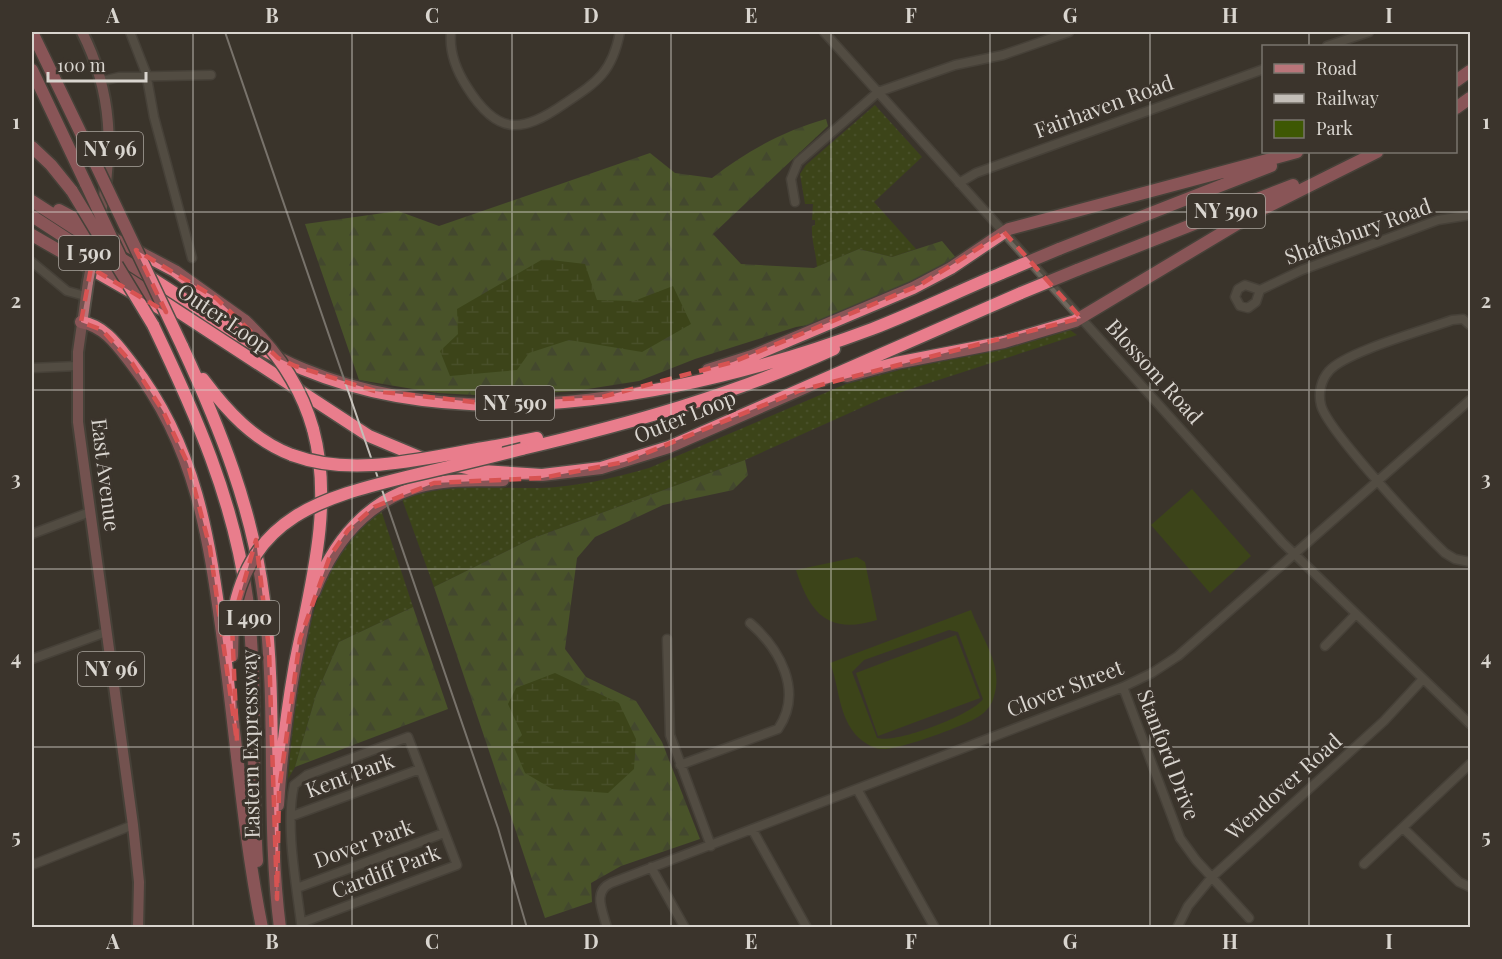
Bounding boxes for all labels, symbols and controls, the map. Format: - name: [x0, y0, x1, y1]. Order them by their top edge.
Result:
- text: A: [105, 1, 120, 28]
- text: B: [265, 1, 279, 28]
- text: C: [425, 1, 439, 28]
- text: D: [583, 1, 599, 28]
- text: E: [745, 1, 757, 28]
- text: F: [905, 1, 917, 28]
- text: G: [1063, 1, 1078, 28]
- text: H: [1222, 1, 1238, 28]
- text: I: [1385, 1, 1393, 28]
- scale bar: [48, 45, 146, 83]
- legend: [1262, 45, 1457, 153]
- text: 100 m: [57, 53, 106, 77]
- text: Road: [1316, 56, 1357, 80]
- street label: Fairhaven Road: [1030, 67, 1177, 143]
- text: Railway: [1316, 86, 1379, 110]
- text: 1: [12, 107, 20, 134]
- text: 1: [1482, 107, 1490, 134]
- text: Park: [1316, 116, 1353, 140]
- road number: NY 96: [77, 132, 143, 166]
- street label: Shaftsbury Road: [1280, 191, 1435, 270]
- road number: NY 590: [1187, 194, 1265, 228]
- road number: I 590: [59, 236, 119, 270]
- street label: Outer Loop: [173, 276, 278, 359]
- text: 2: [11, 286, 21, 313]
- text: 2: [1481, 286, 1491, 313]
- street label: Blossom Road: [1101, 312, 1210, 429]
- street label: Outer Loop: [629, 382, 739, 448]
- road number: NY 590: [476, 386, 554, 420]
- street label: East Avenue: [86, 417, 128, 533]
- text: 3: [11, 464, 21, 491]
- text: 3: [1481, 464, 1491, 491]
- road number: I 490: [219, 601, 279, 635]
- text: 4: [11, 643, 21, 670]
- text: 4: [1481, 643, 1491, 670]
- street label: Eastern Expressway: [233, 649, 265, 839]
- road number: NY 96: [78, 652, 144, 686]
- street label: Clover Street: [1002, 652, 1127, 722]
- street label: Stanford Drive: [1132, 685, 1208, 824]
- street label: Wendover Road: [1218, 726, 1347, 846]
- street label: Kent Park: [301, 745, 398, 803]
- street label: Dover Park: [309, 811, 418, 873]
- text: 5: [11, 822, 21, 849]
- text: 5: [1481, 822, 1491, 849]
- street label: Cardiff Park: [327, 836, 444, 904]
- text: A: [105, 927, 120, 954]
- text: B: [265, 927, 279, 954]
- text: C: [425, 927, 439, 954]
- text: D: [583, 927, 599, 954]
- text: E: [745, 927, 757, 954]
- text: F: [905, 927, 917, 954]
- text: G: [1063, 927, 1078, 954]
- text: H: [1222, 927, 1238, 954]
- text: I: [1385, 927, 1393, 954]

